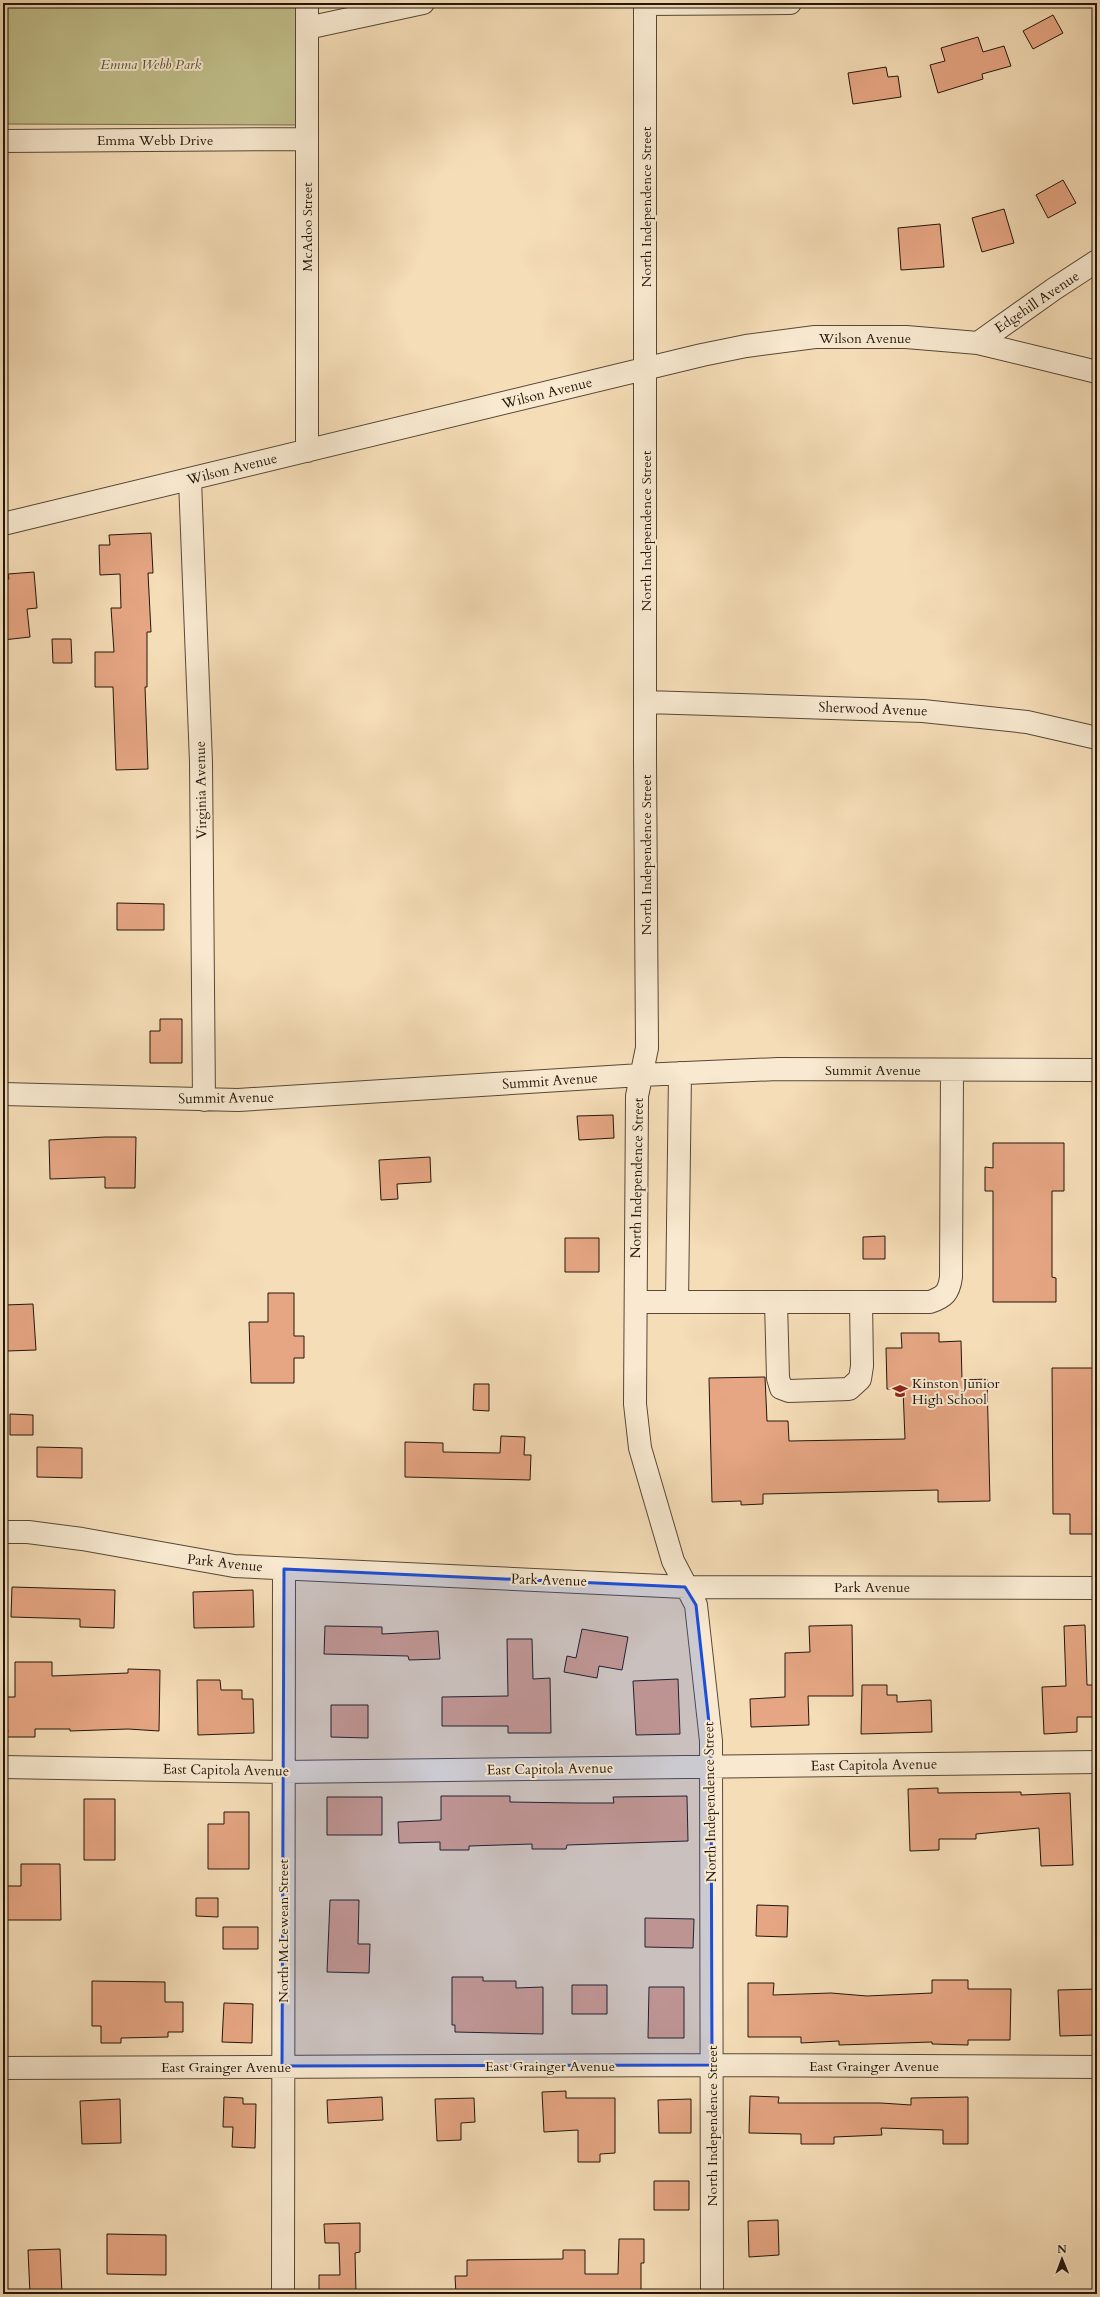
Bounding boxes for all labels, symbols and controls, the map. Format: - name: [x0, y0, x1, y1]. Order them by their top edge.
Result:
- park label: Emma Webb Park: [101, 55, 202, 74]
- street label: North Independence Street: [637, 126, 656, 287]
- street label: Emma Webb Drive: [97, 131, 213, 150]
- street label: McAdoo Street: [298, 182, 317, 272]
- street label: Edgehill Avenue: [991, 267, 1083, 337]
- street label: Wilson Avenue: [818, 329, 911, 348]
- street label: Wilson Avenue: [499, 373, 594, 414]
- street label: Wilson Avenue: [184, 449, 279, 490]
- street label: North Independence Street: [637, 450, 656, 611]
- street label: Sherwood Avenue: [818, 698, 928, 720]
- street label: Virginia Avenue: [191, 741, 211, 839]
- street label: North Independence Street: [637, 774, 656, 935]
- street label: Summit Avenue: [825, 1061, 921, 1080]
- street label: Summit Avenue: [502, 1068, 598, 1094]
- street label: Summit Avenue: [178, 1088, 274, 1108]
- street label: North Independence Street: [626, 1097, 648, 1259]
- place label: Kinston Junior High School: [912, 1374, 1001, 1409]
- school or university icon: Kinston Junior High School: [891, 1382, 909, 1400]
- street label: Park Avenue: [186, 1550, 264, 1576]
- street label: Park Avenue: [511, 1569, 587, 1591]
- street label: Park Avenue: [834, 1578, 910, 1597]
- street label: North Independence Street: [699, 1721, 721, 1883]
- street label: East Capitola Avenue: [811, 1754, 937, 1776]
- street label: East Capitola Avenue: [487, 1758, 613, 1780]
- street label: East Capitola Avenue: [163, 1759, 289, 1781]
- street label: North McLewean Street: [274, 1858, 293, 2003]
- street label: North Independence Street: [703, 2045, 722, 2206]
- street label: East Grainger Avenue: [485, 2057, 615, 2076]
- street label: East Grainger Avenue: [809, 2057, 939, 2076]
- street label: East Grainger Avenue: [161, 2058, 291, 2077]
- north arrow: [1042, 2239, 1082, 2279]
- text: N: [1057, 2242, 1067, 2257]

